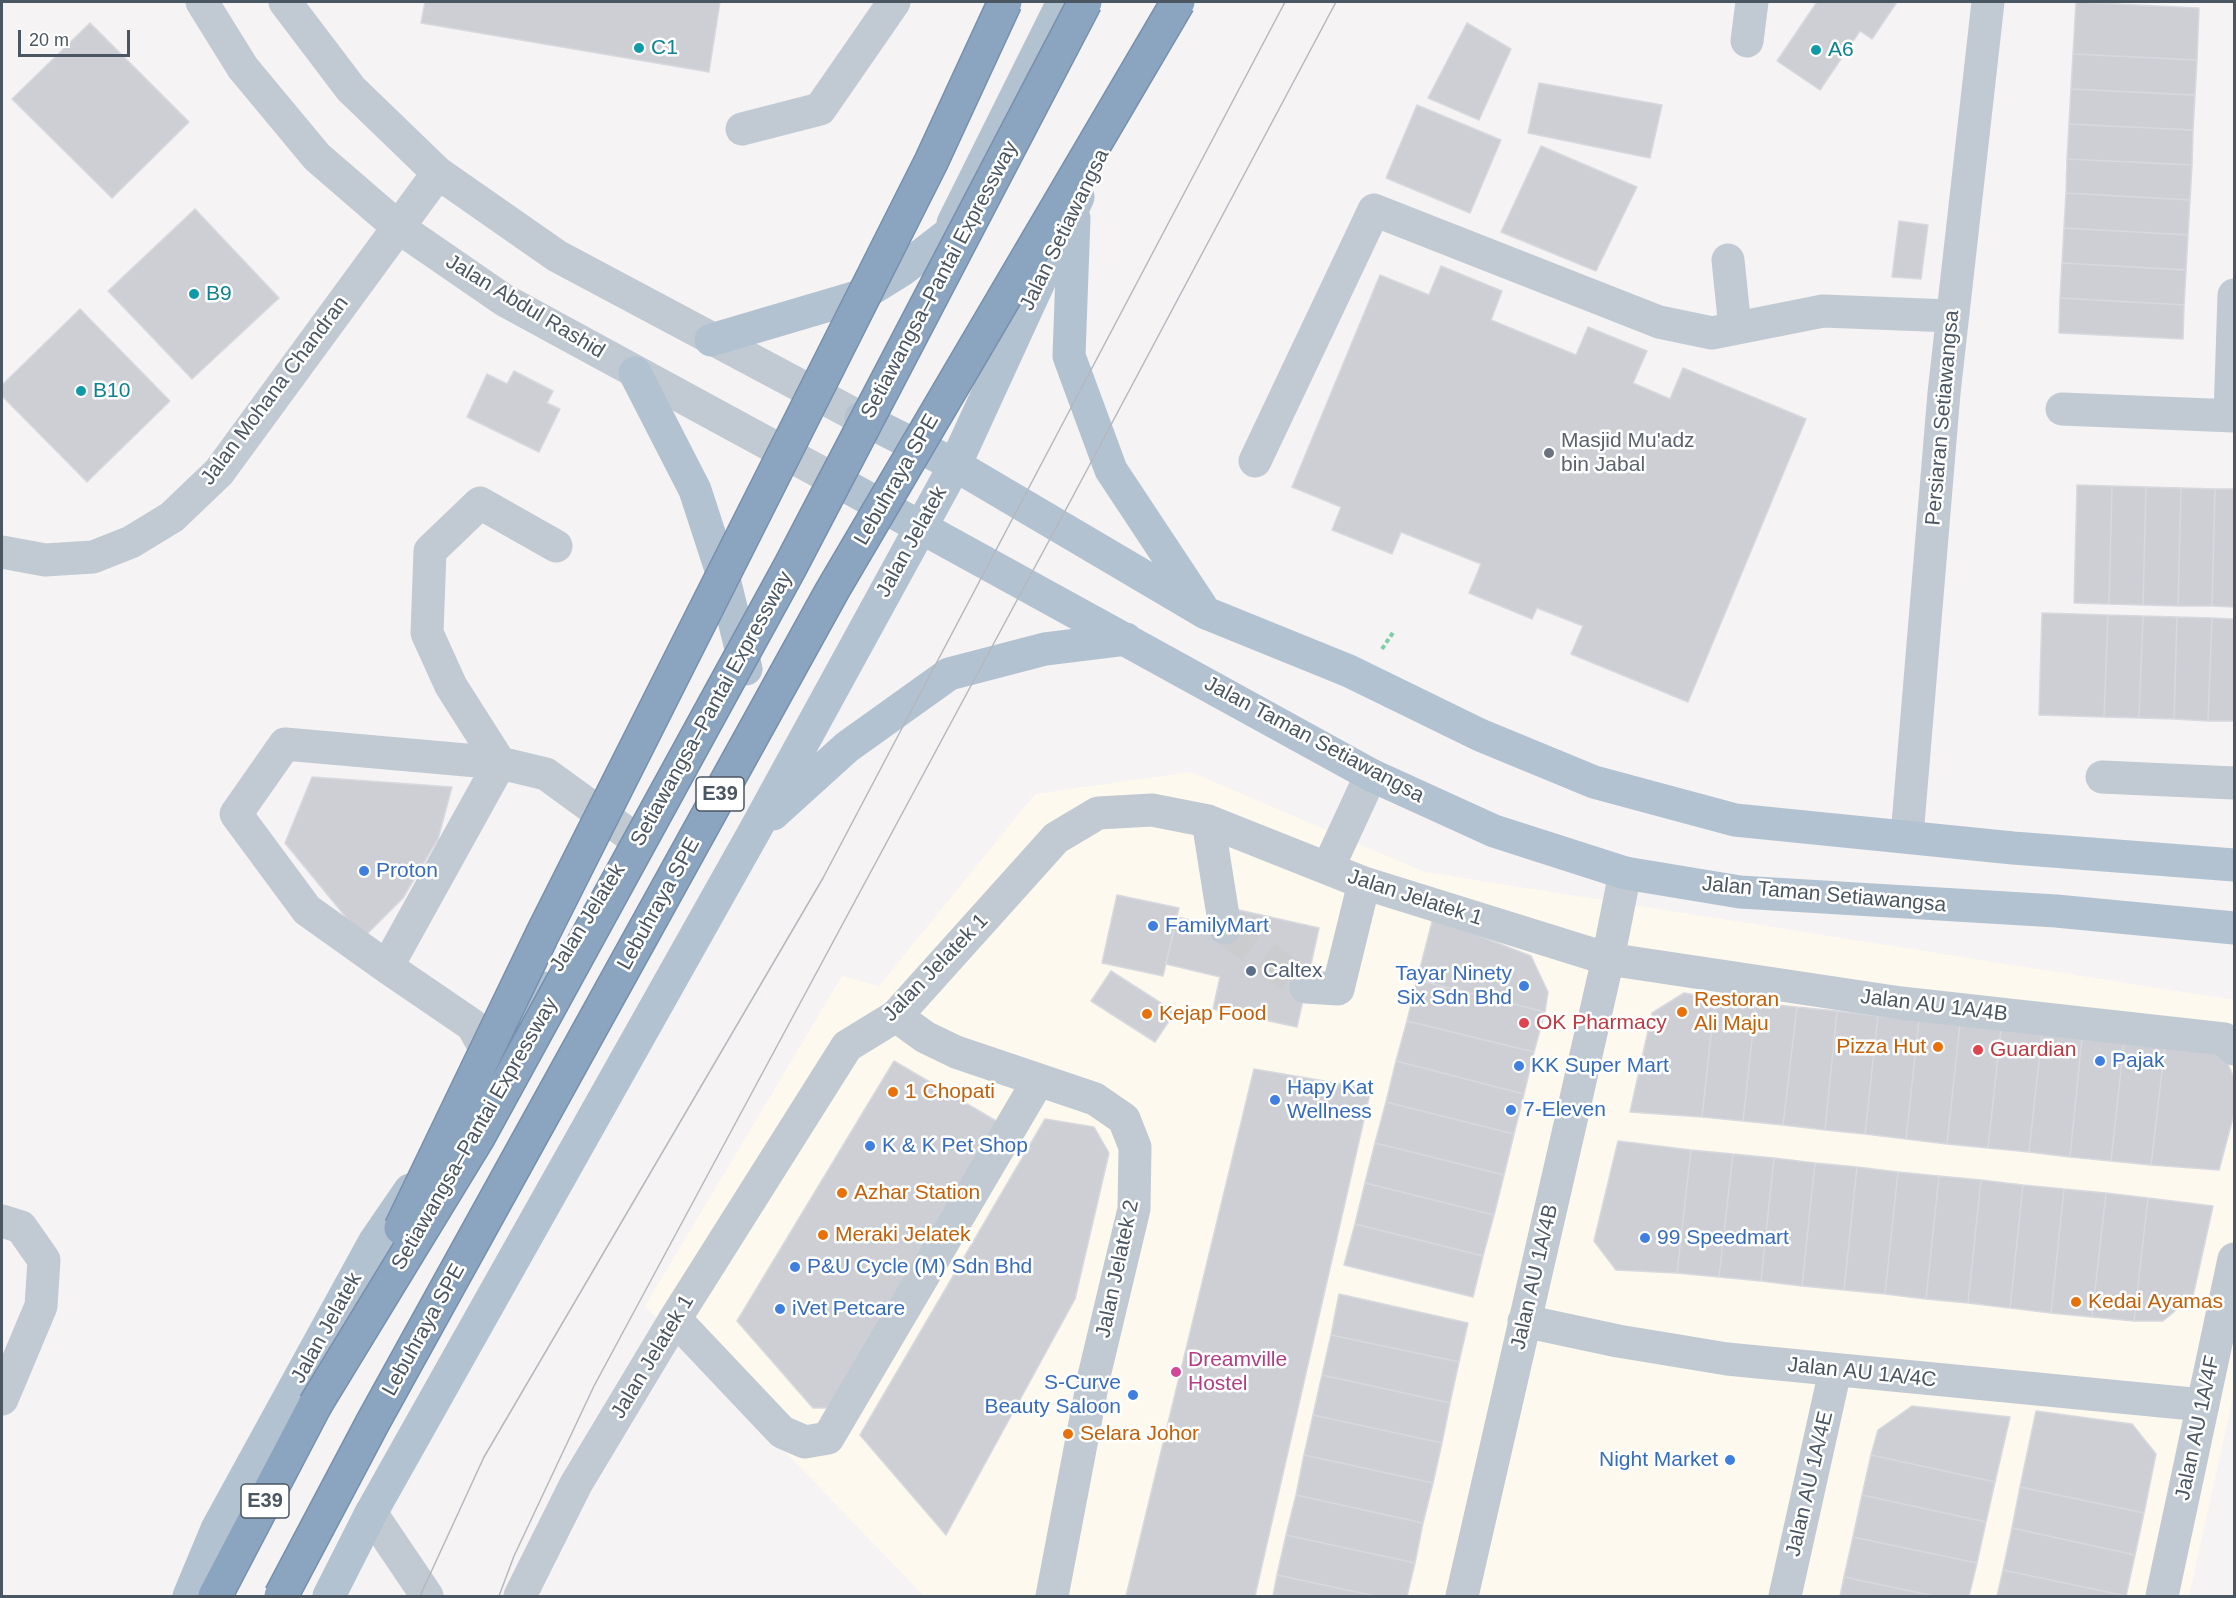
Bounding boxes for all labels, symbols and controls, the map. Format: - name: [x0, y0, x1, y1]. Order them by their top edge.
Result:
- scale bar: [21, 18, 134, 56]
- text: 20 m: [29, 30, 69, 50]
- place label: C1: [651, 35, 678, 61]
- place label: A6: [1828, 37, 1854, 63]
- marker: C1: [632, 41, 646, 55]
- marker: A6: [1809, 43, 1823, 57]
- street label: Setiawangsa–Pantai Expressway: [856, 137, 1024, 423]
- street label: Jalan Setiawangsa: [1015, 145, 1115, 315]
- street label: Jalan Abdul Rashid: [441, 250, 609, 364]
- place label: B9: [206, 281, 232, 307]
- marker: B9: [187, 287, 201, 301]
- street label: Jalan Mohana Chandran: [196, 292, 354, 490]
- street label: Persiaran Setiawangsa: [1921, 309, 1965, 527]
- place label: B10: [93, 378, 130, 404]
- marker: B10: [74, 384, 88, 398]
- street label: Lebuhraya SPE: [849, 410, 945, 550]
- place label: Masjid Mu'adz bin Jabal: [1561, 428, 1695, 478]
- marker: Masjid Mu'adz bin Jabal: [1542, 446, 1556, 460]
- street label: Jalan Jelatek: [871, 482, 953, 602]
- street label: Setiawangsa–Pantai Expressway: [626, 567, 798, 851]
- street label: Jalan Taman Setiawangsa: [1200, 671, 1428, 809]
- road number: E39: [696, 777, 744, 811]
- street label: Lebuhraya SPE: [612, 834, 706, 974]
- place label: Proton: [376, 858, 438, 884]
- street label: Jalan Jelatek: [545, 859, 631, 977]
- marker: Proton: [357, 864, 371, 878]
- street label: Jalan Jelatek 1: [1344, 864, 1486, 932]
- street label: Jalan Taman Setiawangsa: [1701, 872, 1947, 918]
- street label: Jalan Jelatek 1: [878, 909, 994, 1027]
- place label: FamilyMart: [1165, 913, 1269, 939]
- marker: FamilyMart: [1146, 919, 1160, 933]
- place label: Caltex: [1263, 958, 1323, 984]
- place label: Tayar Ninety Six Sdn Bhd: [1395, 961, 1512, 1011]
- marker: Caltex: [1244, 964, 1258, 978]
- marker: Tayar Ninety Six Sdn Bhd: [1517, 979, 1531, 993]
- street label: Jalan AU 1A/4B: [1859, 984, 2009, 1028]
- place label: Restoran Ali Maju: [1694, 987, 1779, 1037]
- street label: Setiawangsa–Pantai Expressway: [386, 993, 564, 1275]
- place label: Kejap Food: [1159, 1001, 1266, 1027]
- marker: Restoran Ali Maju: [1675, 1005, 1689, 1019]
- marker: Kejap Food: [1140, 1007, 1154, 1021]
- place label: OK Pharmacy: [1536, 1010, 1667, 1036]
- marker: OK Pharmacy: [1517, 1016, 1531, 1030]
- place label: Pizza Hut: [1836, 1034, 1926, 1060]
- place label: Guardian: [1990, 1037, 2076, 1063]
- marker: Pizza Hut: [1931, 1040, 1945, 1054]
- marker: Guardian: [1971, 1043, 1985, 1057]
- place label: Pajak: [2112, 1048, 2165, 1074]
- place label: KK Super Mart: [1531, 1053, 1669, 1079]
- marker: Pajak: [2093, 1054, 2107, 1068]
- marker: KK Super Mart: [1512, 1059, 1526, 1073]
- place label: Hapy Kat Wellness: [1287, 1075, 1373, 1125]
- place label: 1 Chopati: [905, 1079, 995, 1105]
- marker: 1 Chopati: [886, 1085, 900, 1099]
- marker: Hapy Kat Wellness: [1268, 1093, 1282, 1107]
- place label: 7-Eleven: [1523, 1097, 1606, 1123]
- marker: 7-Eleven: [1504, 1103, 1518, 1117]
- place label: K & K Pet Shop: [882, 1133, 1028, 1159]
- marker: K & K Pet Shop: [863, 1139, 877, 1153]
- place label: Azhar Station: [854, 1180, 980, 1206]
- marker: Azhar Station: [835, 1186, 849, 1200]
- street label: Jalan Jelatek 2: [1091, 1198, 1145, 1340]
- street label: Jalan AU 1A/4B: [1506, 1202, 1564, 1352]
- place label: Meraki Jelatek: [835, 1222, 970, 1248]
- place label: 99 Speedmart: [1657, 1225, 1789, 1251]
- marker: Meraki Jelatek: [816, 1228, 830, 1242]
- marker: 99 Speedmart: [1638, 1231, 1652, 1245]
- place label: P&U Cycle (M) Sdn Bhd: [807, 1254, 1032, 1280]
- street label: Lebuhraya SPE: [377, 1260, 471, 1400]
- marker: P&U Cycle (M) Sdn Bhd: [788, 1260, 802, 1274]
- street label: Jalan Jelatek: [286, 1268, 368, 1388]
- place label: Kedai Ayamas: [2088, 1289, 2223, 1315]
- street label: Jalan Jelatek 1: [606, 1290, 700, 1424]
- marker: Kedai Ayamas: [2069, 1295, 2083, 1309]
- place label: iVet Petcare: [792, 1296, 905, 1322]
- marker: iVet Petcare: [773, 1302, 787, 1316]
- place label: Dreamville Hostel: [1188, 1347, 1287, 1397]
- street label: Jalan AU 1A/4C: [1786, 1353, 1938, 1393]
- street label: Jalan AU 1A/4F: [2170, 1353, 2226, 1503]
- marker: Dreamville Hostel: [1169, 1365, 1183, 1379]
- place label: S-Curve Beauty Saloon: [984, 1370, 1121, 1420]
- marker: S-Curve Beauty Saloon: [1126, 1388, 1140, 1402]
- street label: Jalan AU 1A/4E: [1781, 1409, 1839, 1559]
- place label: Selara Johor: [1080, 1421, 1199, 1447]
- marker: Selara Johor: [1061, 1427, 1075, 1441]
- place label: Night Market: [1599, 1447, 1718, 1473]
- marker: Night Market: [1723, 1453, 1737, 1467]
- road number: E39: [241, 1484, 289, 1518]

